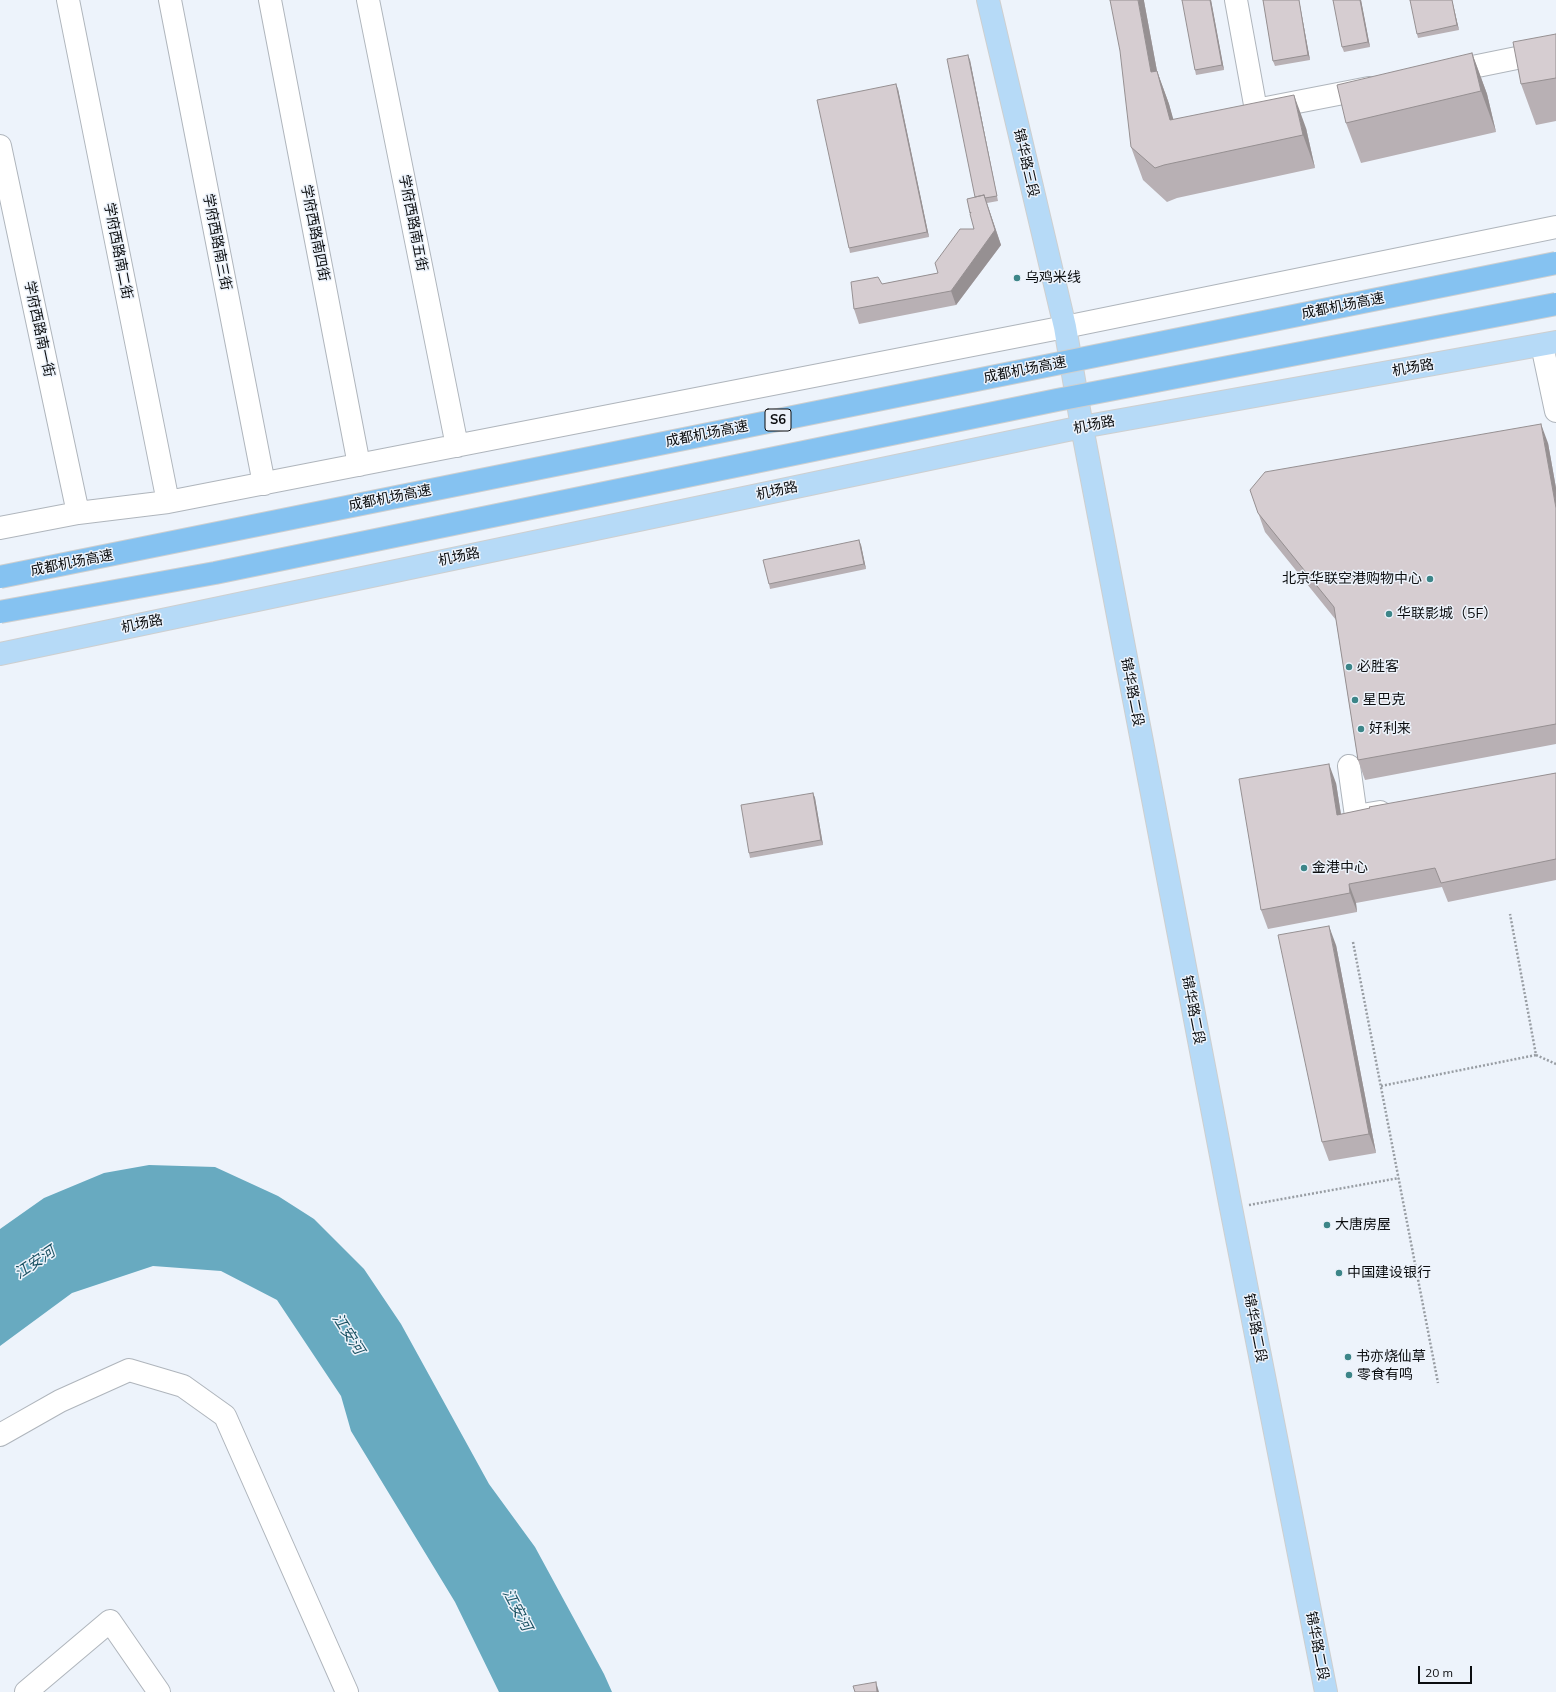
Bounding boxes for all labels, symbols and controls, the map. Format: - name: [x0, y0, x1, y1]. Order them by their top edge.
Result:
- street label: 锦华路三段: [1010, 127, 1042, 199]
- street label: 学府西路南五街: [395, 173, 431, 273]
- street label: 学府西路南四街: [297, 183, 333, 283]
- street label: 学府西路南三街: [199, 192, 235, 292]
- street label: 学府西路南二街: [100, 201, 136, 301]
- place label: 乌鸡米线: [1025, 270, 1081, 286]
- marker: 乌鸡米线: [1012, 273, 1022, 283]
- street label: 学府西路南一街: [21, 279, 57, 379]
- street label: 成都机场高速: [1300, 290, 1386, 322]
- street label: 成都机场高速: [982, 354, 1068, 386]
- street label: 机场路: [1391, 356, 1435, 380]
- road number: S6: [765, 409, 791, 431]
- street label: 机场路: [1072, 413, 1116, 437]
- street label: 成都机场高速: [664, 418, 750, 450]
- street label: 机场路: [755, 478, 799, 504]
- street label: 成都机场高速: [347, 482, 433, 514]
- street label: 机场路: [437, 544, 481, 570]
- street label: 成都机场高速: [29, 547, 115, 579]
- place label: 北京华联空港购物中心: [1282, 571, 1422, 587]
- marker: 北京华联空港购物中心: [1425, 574, 1435, 584]
- place label: 华联影城（5F）: [1397, 606, 1497, 622]
- marker: 华联影城（5F）: [1384, 609, 1394, 619]
- street label: 机场路: [120, 611, 164, 637]
- street label: 锦华路二段: [1117, 656, 1147, 728]
- place label: 必胜客: [1357, 659, 1399, 675]
- marker: 必胜客: [1344, 662, 1354, 672]
- place label: 星巴克: [1363, 692, 1405, 708]
- marker: 星巴克: [1350, 695, 1360, 705]
- place label: 好利来: [1369, 721, 1411, 737]
- marker: 好利来: [1356, 724, 1366, 734]
- place label: 金港中心: [1312, 860, 1368, 876]
- marker: 金港中心: [1299, 863, 1309, 873]
- street label: 锦华路二段: [1178, 974, 1208, 1046]
- place label: 大唐房屋: [1335, 1217, 1391, 1233]
- marker: 大唐房屋: [1322, 1220, 1332, 1230]
- water label: 江安河: [11, 1243, 59, 1283]
- place label: 中国建设银行: [1347, 1265, 1431, 1281]
- marker: 中国建设银行: [1334, 1268, 1344, 1278]
- street label: 锦华路二段: [1240, 1292, 1270, 1364]
- water label: 江安河: [328, 1310, 368, 1358]
- place label: 书亦烧仙草: [1356, 1349, 1426, 1365]
- marker: 书亦烧仙草: [1343, 1352, 1353, 1362]
- place label: 零食有鸣: [1357, 1367, 1413, 1383]
- marker: 零食有鸣: [1344, 1370, 1354, 1380]
- water label: 江安河: [498, 1586, 536, 1634]
- street label: 锦华路二段: [1302, 1610, 1332, 1682]
- scale bar: [1420, 1658, 1474, 1684]
- text: 20 m: [1425, 1665, 1453, 1680]

